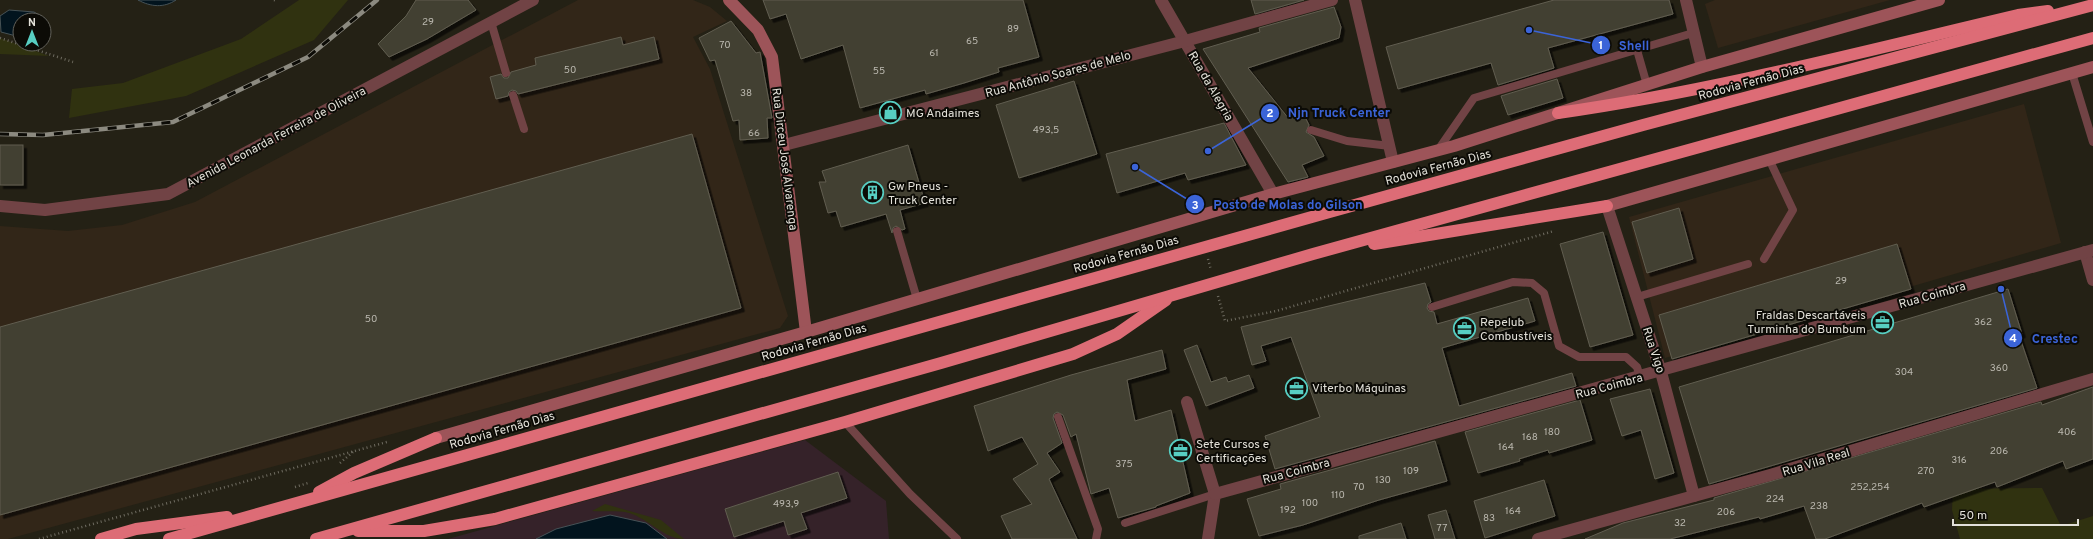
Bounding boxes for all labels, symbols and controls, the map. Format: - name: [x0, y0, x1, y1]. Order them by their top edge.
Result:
- north arrow: [12, 12, 52, 52]
- text: N: [28, 16, 36, 30]
- house number: 29: [422, 16, 434, 29]
- house number: 89: [1007, 23, 1019, 36]
- callout: Shell: [1591, 32, 1657, 57]
- house number: 65: [966, 35, 978, 48]
- text: 1: [1599, 38, 1603, 54]
- house number: 70: [719, 39, 731, 52]
- text: Shell: [1619, 39, 1649, 55]
- house number: 61: [929, 47, 939, 60]
- street label: Rua Antônio Soares de Melo: [984, 48, 1133, 102]
- street label: Rua da Alegria: [1184, 49, 1237, 124]
- street label: Rodovia Fernão Dias: [1697, 61, 1806, 105]
- house number: 50: [564, 64, 576, 77]
- house number: 55: [873, 65, 885, 78]
- street label: Avenida Leonarda Ferreira de Oliveira: [184, 84, 369, 192]
- house number: 38: [740, 87, 752, 100]
- street label: Rua Dirceu José Alvarenga: [767, 87, 801, 231]
- shop icon: MG Andaimes: [877, 100, 903, 126]
- callout: Njn Truck Center: [1260, 100, 1398, 125]
- place label: MG Andaimes: [906, 106, 980, 122]
- text: 2: [1266, 106, 1274, 122]
- text: Njn Truck Center: [1288, 106, 1391, 122]
- house number: 493,5: [1033, 124, 1059, 137]
- house number: 66: [748, 127, 760, 140]
- street label: Rodovia Fernão Dias: [1384, 146, 1493, 190]
- place label: Gw Pneus - Truck Center: [888, 179, 957, 209]
- building icon: Gw Pneus - Truck Center: [859, 180, 885, 206]
- callout: Posto de Molas do Gilson: [1185, 192, 1371, 217]
- text: 3: [1191, 198, 1199, 214]
- text: Posto de Molas do Gilson: [1213, 198, 1363, 214]
- street label: Rodovia Fernão Dias: [1072, 232, 1181, 278]
- house number: 29: [1835, 275, 1847, 288]
- street label: Rua Coimbra: [1897, 279, 1968, 313]
- place label: Fraldas Descartáveis Turminha do Bumbum: [1747, 308, 1866, 338]
- office icon: Fraldas Descartáveis Turminha do Bumbum: [1869, 309, 1895, 335]
- house number: 50: [365, 313, 377, 326]
- place label: Repelub Combustíveis: [1480, 315, 1552, 345]
- office icon: Repelub Combustíveis: [1451, 316, 1477, 342]
- house number: 362: [1974, 316, 1992, 329]
- street label: Rodovia Fernão Dias: [760, 320, 869, 366]
- street label: Rua Vigo: [1638, 325, 1668, 376]
- callout: Crestec: [2003, 326, 2086, 351]
- text: 4: [2009, 331, 2017, 347]
- text: Crestec: [2032, 332, 2078, 348]
- house number: 360: [1990, 362, 2008, 375]
- house number: 304: [1895, 366, 1913, 379]
- street label: Rua Coimbra: [1574, 370, 1645, 404]
- office icon: Viterbo Máquinas: [1283, 375, 1309, 401]
- place label: Viterbo Máquinas: [1312, 381, 1406, 397]
- street label: Rodovia Fernão Dias: [448, 408, 557, 454]
- house number: 180: [1544, 426, 1560, 439]
- house number: 406: [2058, 426, 2076, 439]
- house number: 168: [1522, 431, 1538, 444]
- place label: Sete Cursos e Certificações: [1196, 437, 1269, 467]
- office icon: Sete Cursos e Certificações: [1168, 438, 1194, 464]
- house number: 164: [1498, 441, 1514, 454]
- street label: Rua Vila Real: [1780, 445, 1852, 481]
- house number: 206: [1990, 445, 2008, 458]
- house number: 316: [1951, 454, 1967, 467]
- street label: Rua Coimbra: [1261, 455, 1332, 489]
- house number: 375: [1115, 458, 1133, 471]
- house number: 109: [1403, 465, 1419, 478]
- house number: 270: [1917, 465, 1935, 478]
- house number: 130: [1375, 474, 1391, 487]
- house number: 70: [1353, 481, 1365, 494]
- house number: 252,254: [1850, 481, 1890, 494]
- house number: 110: [1331, 489, 1345, 502]
- house number: 224: [1766, 493, 1784, 506]
- house number: 100: [1302, 497, 1318, 510]
- house number: 493,9: [773, 498, 799, 511]
- house number: 238: [1810, 500, 1828, 513]
- scale bar: [1953, 501, 2078, 527]
- house number: 192: [1280, 504, 1296, 517]
- house number: 164: [1505, 505, 1521, 518]
- house number: 206: [1717, 506, 1735, 519]
- text: 50 m: [1959, 508, 1987, 524]
- house number: 83: [1483, 512, 1495, 525]
- house number: 32: [1674, 517, 1686, 530]
- house number: 77: [1437, 522, 1447, 535]

